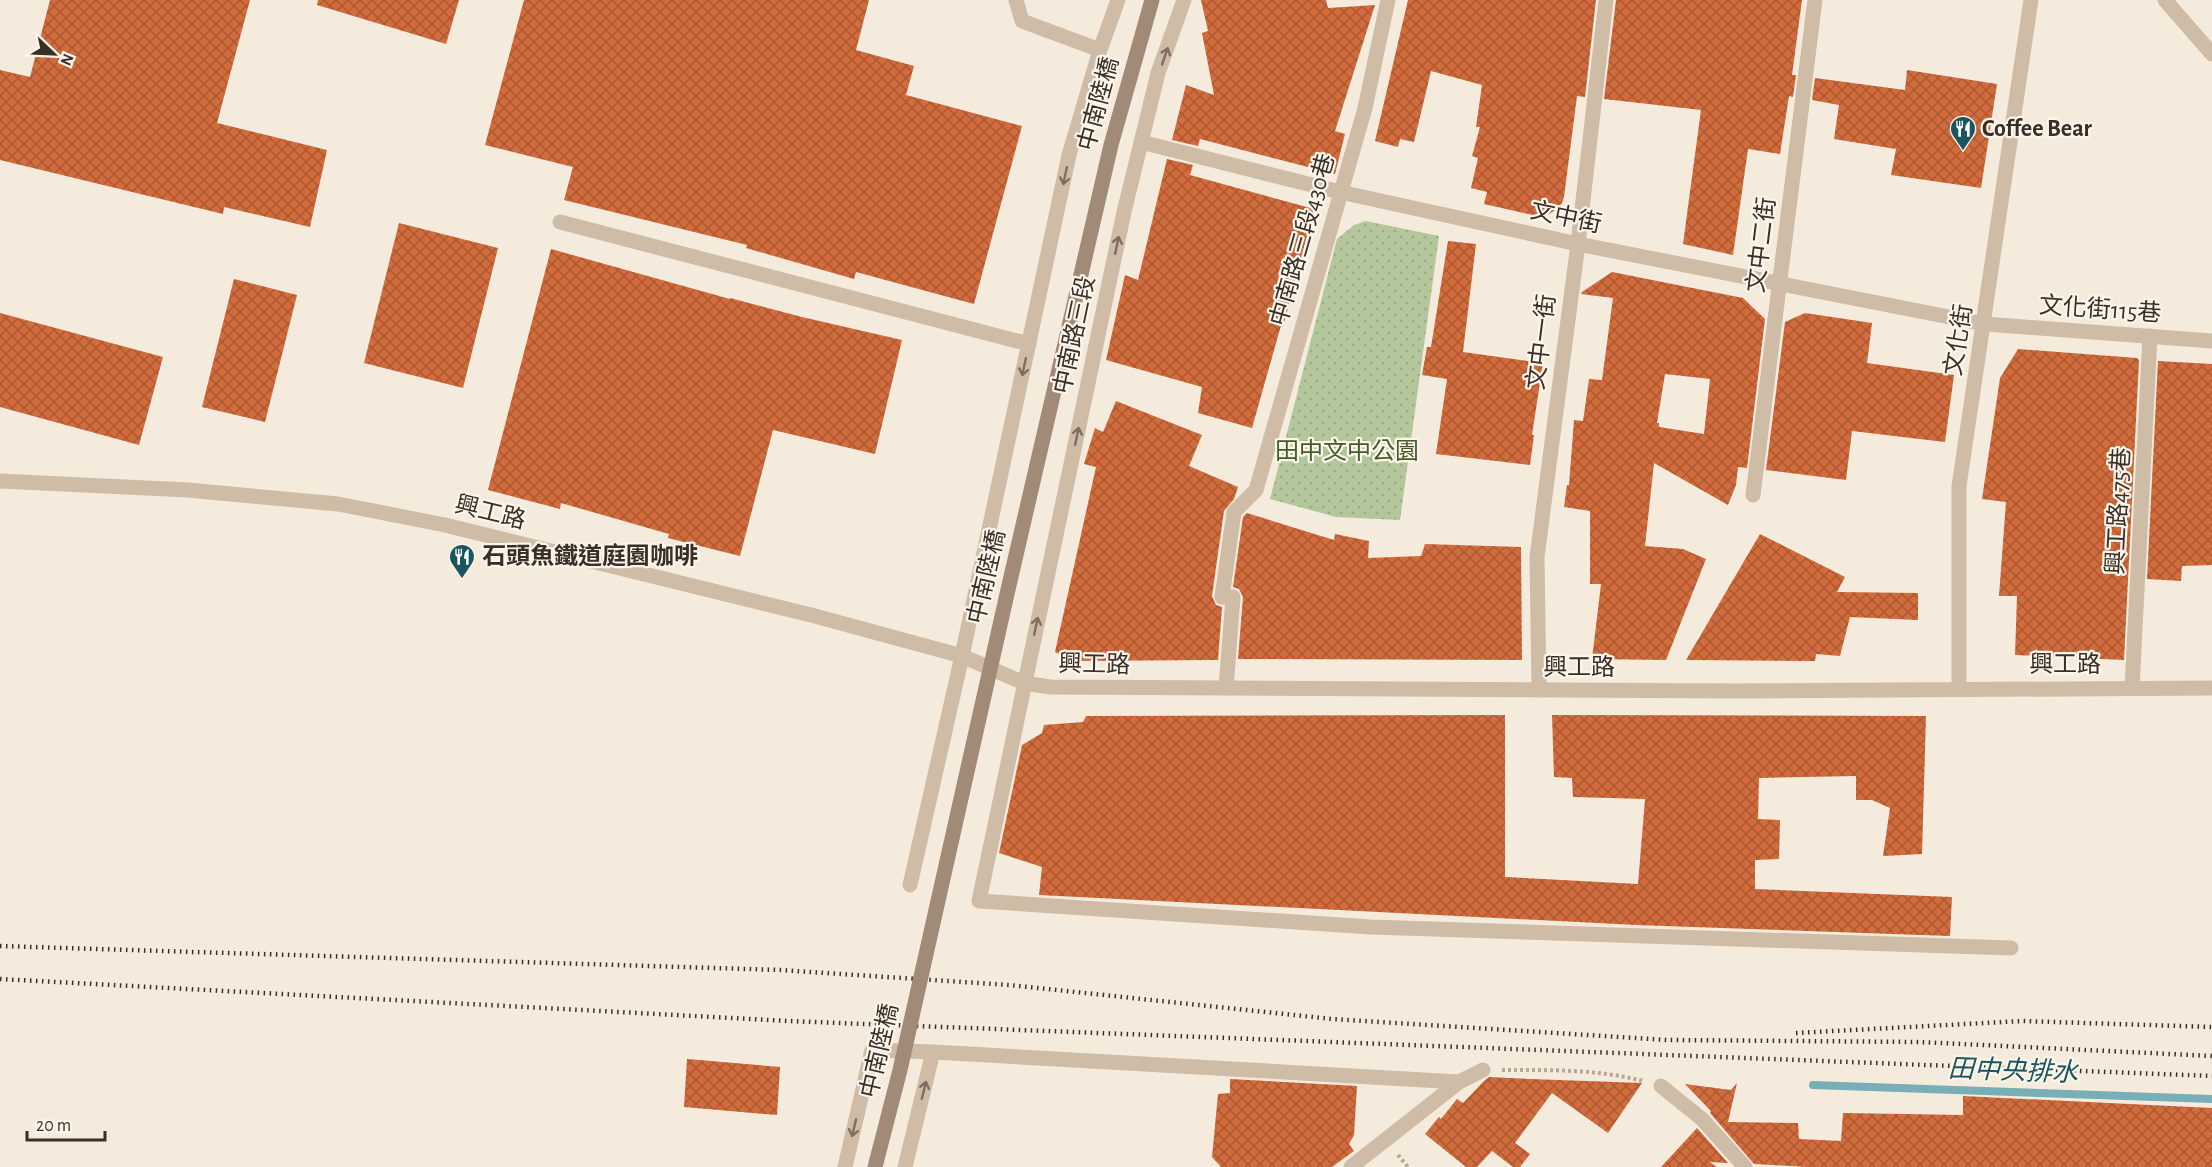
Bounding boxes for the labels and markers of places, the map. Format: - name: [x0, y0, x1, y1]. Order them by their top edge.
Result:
- restaurant icon: Coffee Bear: [1948, 114, 1978, 152]
- place label: Coffee Bear: [1982, 117, 2093, 141]
- restaurant icon: 石頭魚鐵道庭園咖啡: [447, 542, 477, 580]
- place label: 石頭魚鐵道庭園咖啡: [482, 543, 698, 569]

